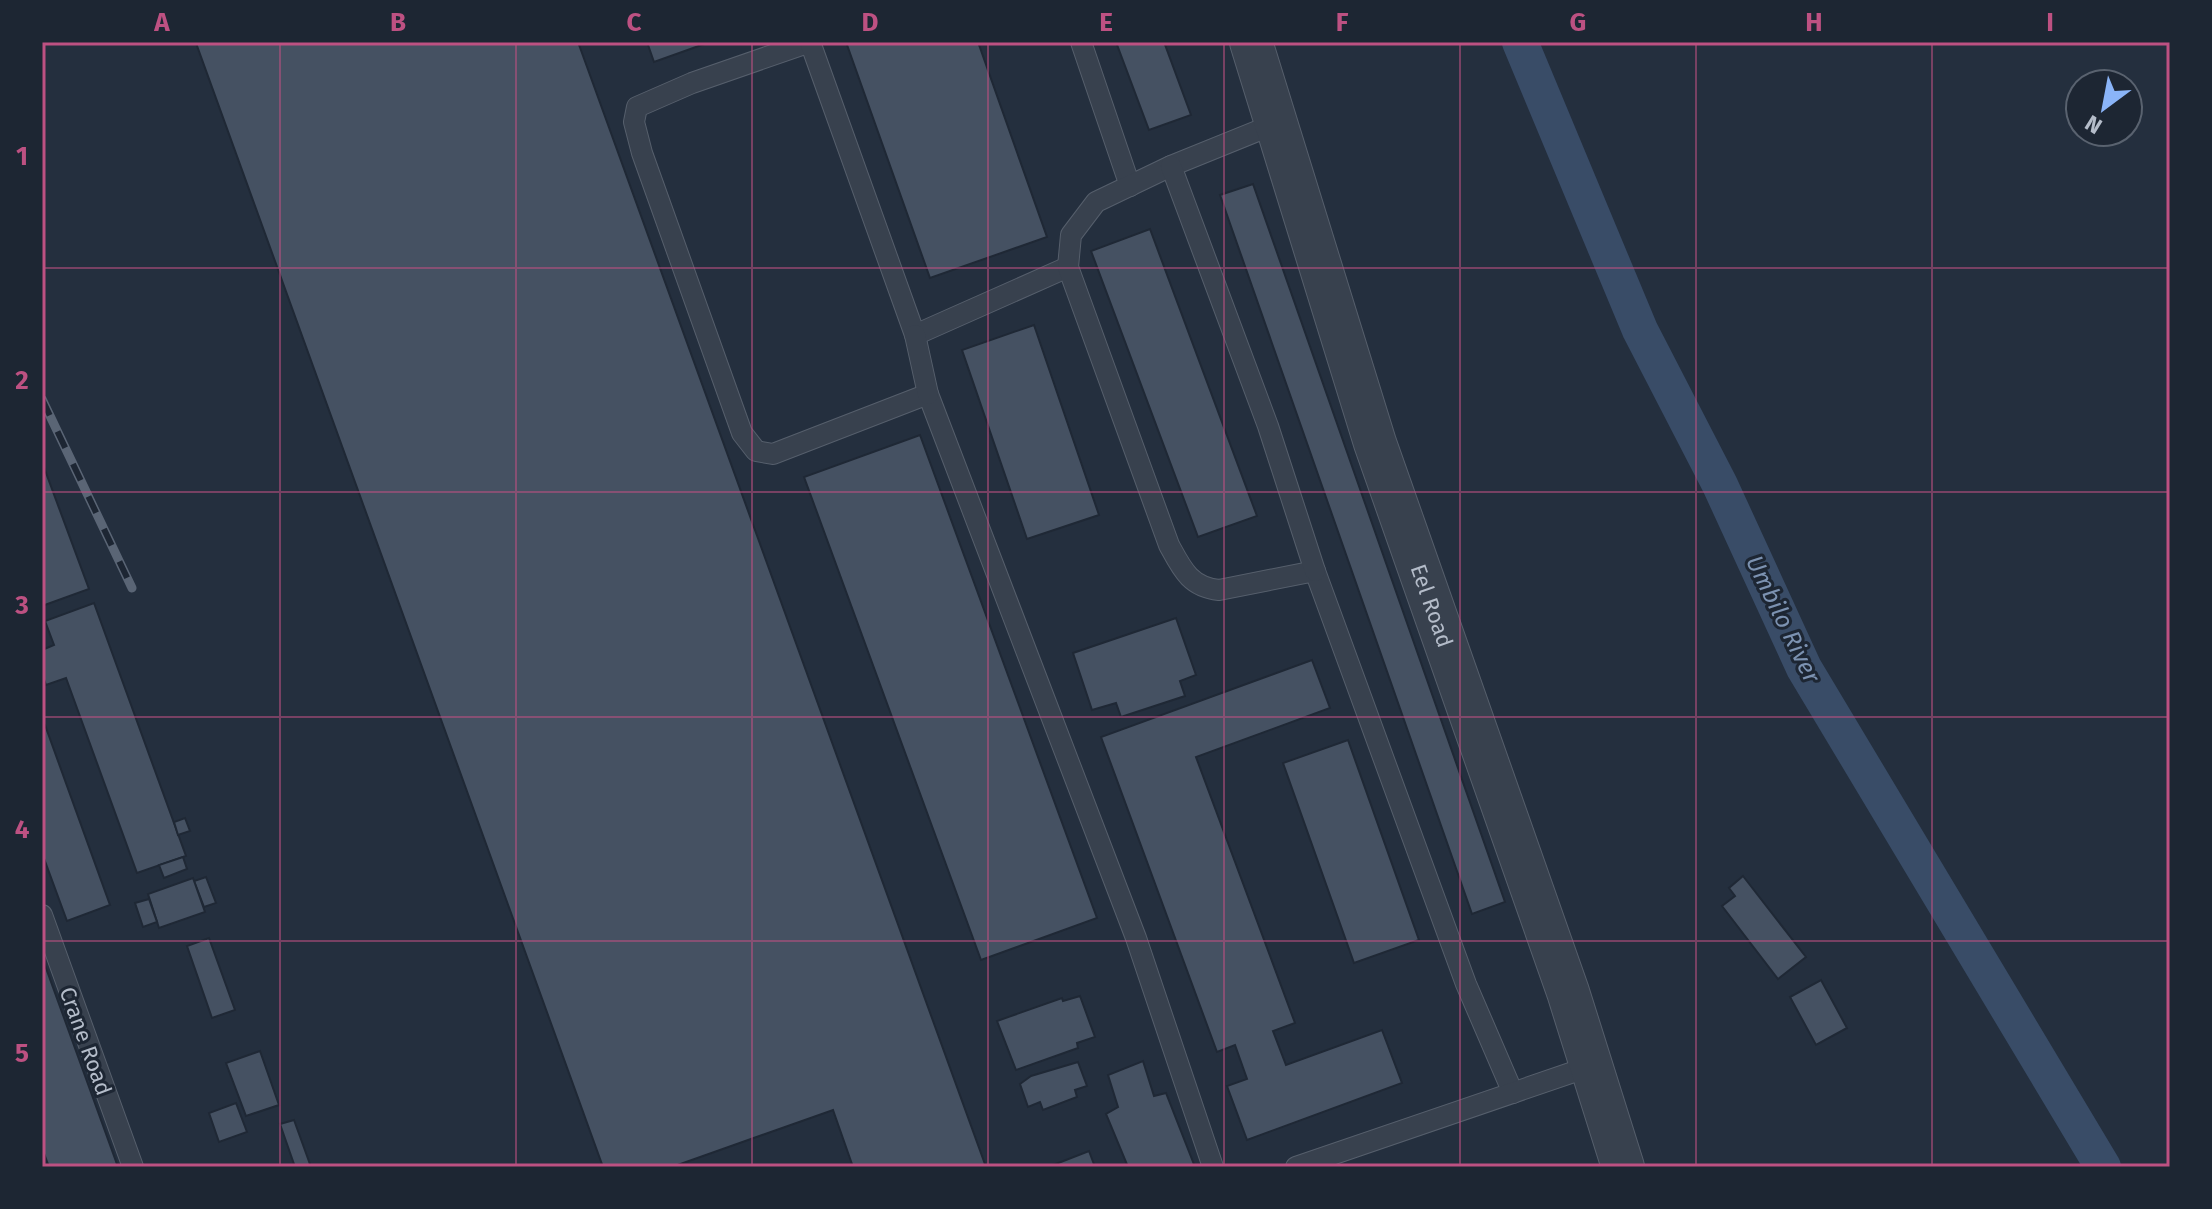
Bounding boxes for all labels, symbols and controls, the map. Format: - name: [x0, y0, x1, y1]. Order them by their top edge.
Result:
- text: A: [153, 7, 170, 38]
- text: B: [390, 7, 406, 38]
- text: C: [627, 7, 642, 38]
- text: D: [862, 7, 879, 38]
- text: E: [1099, 7, 1113, 38]
- text: F: [1336, 7, 1349, 38]
- text: G: [1570, 7, 1586, 38]
- text: H: [1805, 7, 1823, 38]
- text: I: [2046, 7, 2054, 38]
- north arrow: [2064, 68, 2144, 148]
- text: N: [2080, 109, 2107, 140]
- text: 1: [16, 141, 28, 172]
- text: 2: [15, 365, 29, 396]
- water label: Umbilo River: [1740, 551, 1826, 688]
- street label: Eel Road: [1405, 560, 1459, 651]
- text: 3: [14, 590, 29, 621]
- text: 4: [15, 814, 30, 845]
- street label: Crane Road: [53, 983, 118, 1099]
- text: 5: [15, 1038, 29, 1069]

